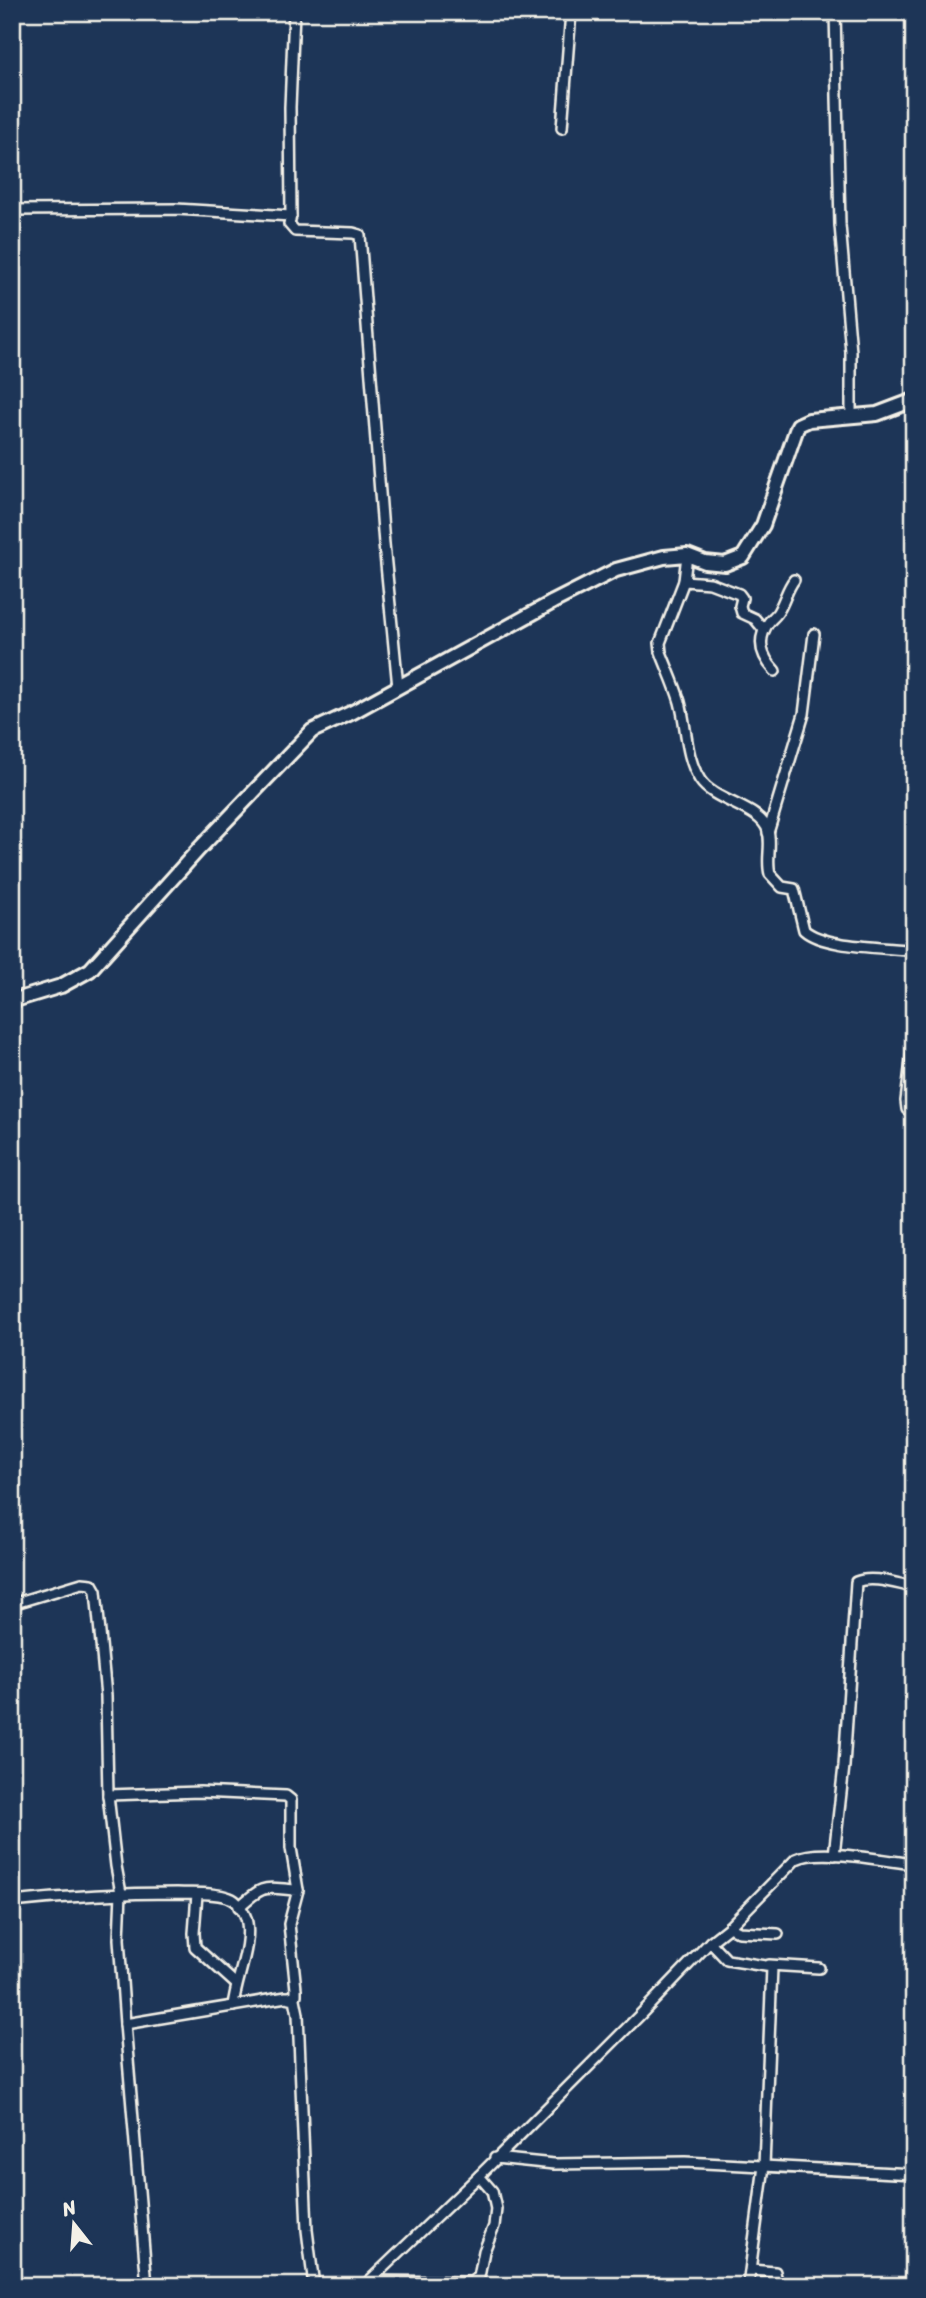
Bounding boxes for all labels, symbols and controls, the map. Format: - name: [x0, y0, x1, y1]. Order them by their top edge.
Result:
- north arrow: [38, 2190, 108, 2260]
- text: N: [57, 2190, 81, 2226]

